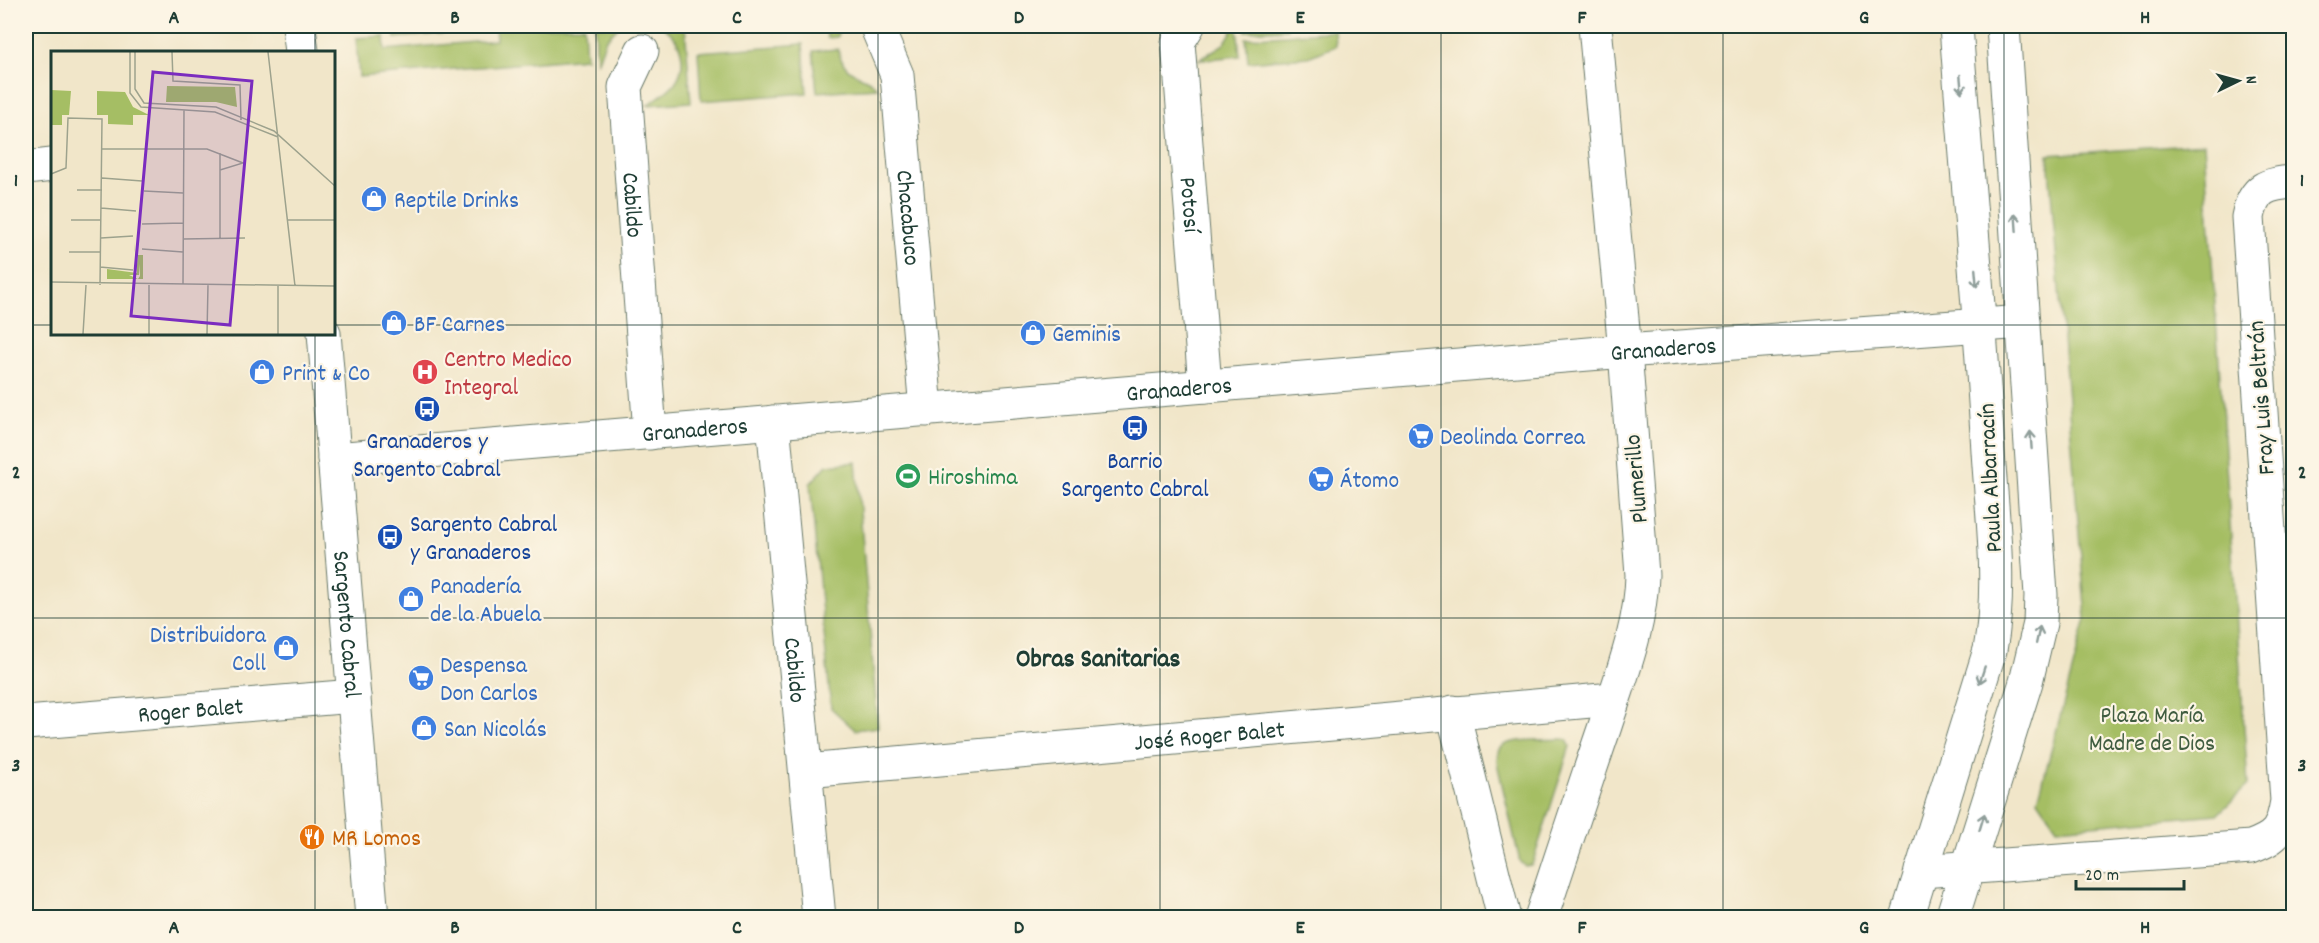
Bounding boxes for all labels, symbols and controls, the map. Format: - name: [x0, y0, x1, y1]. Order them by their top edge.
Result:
- text: A: [169, 5, 180, 33]
- text: B: [450, 5, 460, 33]
- text: C: [732, 5, 742, 33]
- text: D: [1014, 5, 1025, 33]
- text: E: [1295, 5, 1305, 33]
- text: F: [1578, 5, 1588, 33]
- text: G: [1859, 5, 1869, 33]
- text: H: [2140, 5, 2150, 33]
- inset map: [51, 51, 334, 334]
- north arrow: [2208, 51, 2268, 111]
- one-way arrow: [1956, 73, 1967, 93]
- text: N: [2239, 75, 2262, 85]
- text: 1: [14, 168, 18, 196]
- text: 1: [2300, 168, 2304, 196]
- street label: Chacabuco: [885, 169, 927, 267]
- street label: Cabildo: [611, 171, 650, 239]
- street label: Potosí: [1169, 176, 1207, 236]
- shop icon: Reptile Drinks: [359, 184, 389, 214]
- place label: Reptile Drinks: [394, 185, 519, 219]
- one-way arrow: [2010, 212, 2021, 232]
- one-way arrow: [1971, 268, 1982, 288]
- shop icon: BF Carnes: [379, 308, 409, 338]
- place label: BF Carnes: [414, 309, 505, 343]
- shop icon: Geminis: [1018, 318, 1048, 348]
- place label: Geminis: [1052, 319, 1121, 353]
- street label: Fray Luis Beltrán: [2241, 319, 2285, 476]
- street label: Granaderos: [1609, 330, 1718, 372]
- place label: Centro Medico Integral: [444, 344, 572, 406]
- shop icon: Print & Co: [247, 357, 277, 387]
- hospital icon: Centro Medico Integral: [410, 357, 440, 387]
- place label: Print & Co: [282, 358, 370, 392]
- street label: Granaderos: [1125, 370, 1234, 413]
- bus stop icon: Granaderos y Sargento Cabral: [412, 394, 442, 424]
- street label: Paula Albarracín: [1971, 402, 2013, 553]
- street label: Granaderos: [641, 410, 749, 453]
- bus stop icon: Barrio Sargento Cabral: [1120, 413, 1150, 443]
- supermarket icon: Deolinda Correa: [1406, 421, 1436, 451]
- place label: Deolinda Correa: [1440, 422, 1586, 456]
- place label: Granaderos y Sargento Cabral: [353, 426, 501, 488]
- one-way arrow: [2025, 431, 2036, 451]
- street label: Plumerillo: [1617, 433, 1659, 525]
- place label: Barrio Sargento Cabral: [1061, 446, 1209, 508]
- text: 2: [12, 460, 20, 488]
- text: 2: [2298, 460, 2306, 488]
- sports icon: Hiroshima: [893, 461, 923, 491]
- place label: Hiroshima: [928, 462, 1018, 496]
- supermarket icon: Átomo: [1306, 464, 1336, 494]
- place label: Átomo: [1340, 465, 1399, 499]
- place label: Sargento Cabral y Granaderos: [410, 509, 558, 571]
- bus stop icon: Sargento Cabral y Granaderos: [375, 522, 405, 552]
- street label: Sargento Cabral: [322, 549, 368, 699]
- place label: Panadería de la Abuela: [430, 571, 542, 633]
- shop icon: Panadería de la Abuela: [396, 584, 426, 614]
- place label: Distribuidora Coll: [150, 620, 267, 682]
- one-way arrow: [2032, 625, 2044, 644]
- shop icon: Distribuidora Coll: [271, 633, 301, 663]
- street label: Cabildo: [773, 636, 813, 704]
- district label: Obras Sanitarias: [1016, 642, 1180, 679]
- place label: Despensa Don Carlos: [440, 650, 538, 712]
- supermarket icon: Despensa Don Carlos: [406, 663, 436, 693]
- one-way arrow: [1976, 665, 1987, 684]
- street label: Roger Balet: [137, 691, 245, 734]
- park label: Plaza María Madre de Dios: [2089, 700, 2215, 762]
- shop icon: San Nicolás: [409, 713, 439, 743]
- place label: San Nicolás: [444, 714, 547, 748]
- street label: José Roger Balet: [1133, 714, 1287, 762]
- text: 3: [12, 753, 20, 781]
- text: 3: [2298, 753, 2306, 781]
- one-way arrow: [1978, 813, 1989, 832]
- restaurant icon: MR Lomos: [297, 822, 327, 852]
- place label: MR Lomos: [332, 823, 421, 857]
- scale bar: [2076, 853, 2184, 891]
- text: 20 m: [2085, 864, 2119, 889]
- text: A: [169, 915, 180, 943]
- text: B: [450, 915, 460, 943]
- text: C: [732, 915, 742, 943]
- text: D: [1014, 915, 1025, 943]
- text: E: [1295, 915, 1305, 943]
- text: F: [1578, 915, 1588, 943]
- text: G: [1859, 915, 1869, 943]
- text: H: [2140, 915, 2150, 943]

